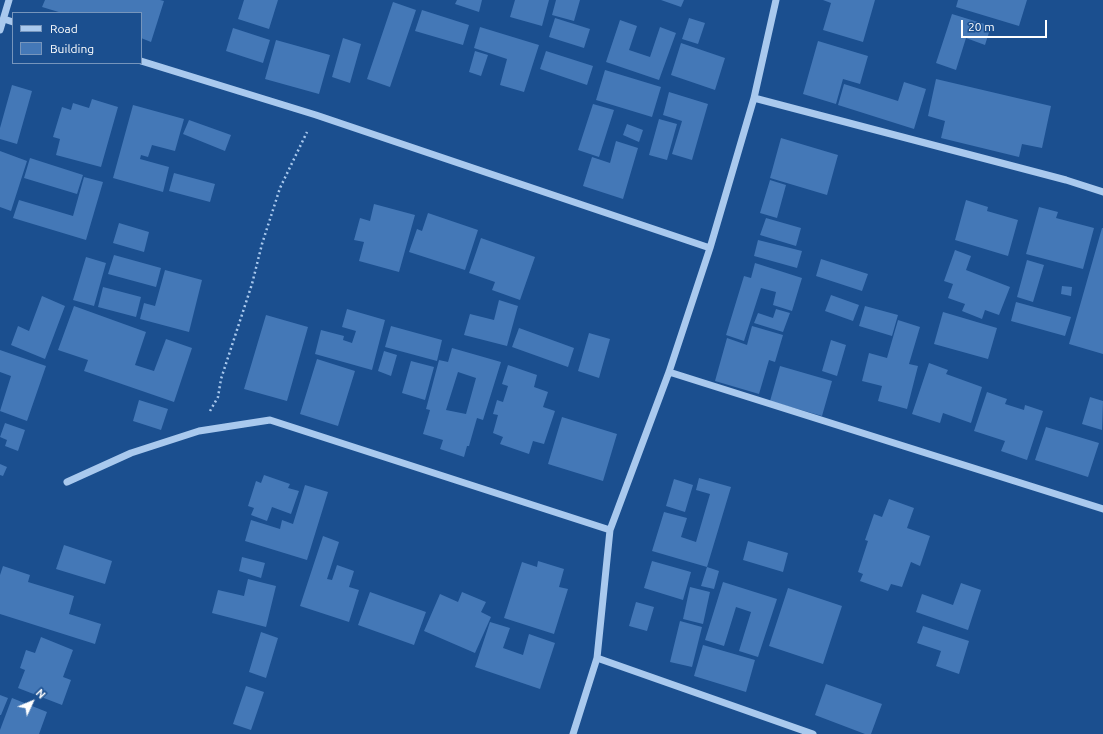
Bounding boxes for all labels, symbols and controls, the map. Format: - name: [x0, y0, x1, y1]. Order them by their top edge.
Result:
- legend: [12, 12, 142, 64]
- scale bar: [963, 12, 1049, 38]
- text: 20 m: [968, 20, 995, 33]
- text: Road: [50, 22, 78, 35]
- text: Building: [50, 42, 94, 55]
- north arrow: [12, 682, 52, 722]
- text: N: [33, 687, 48, 701]

